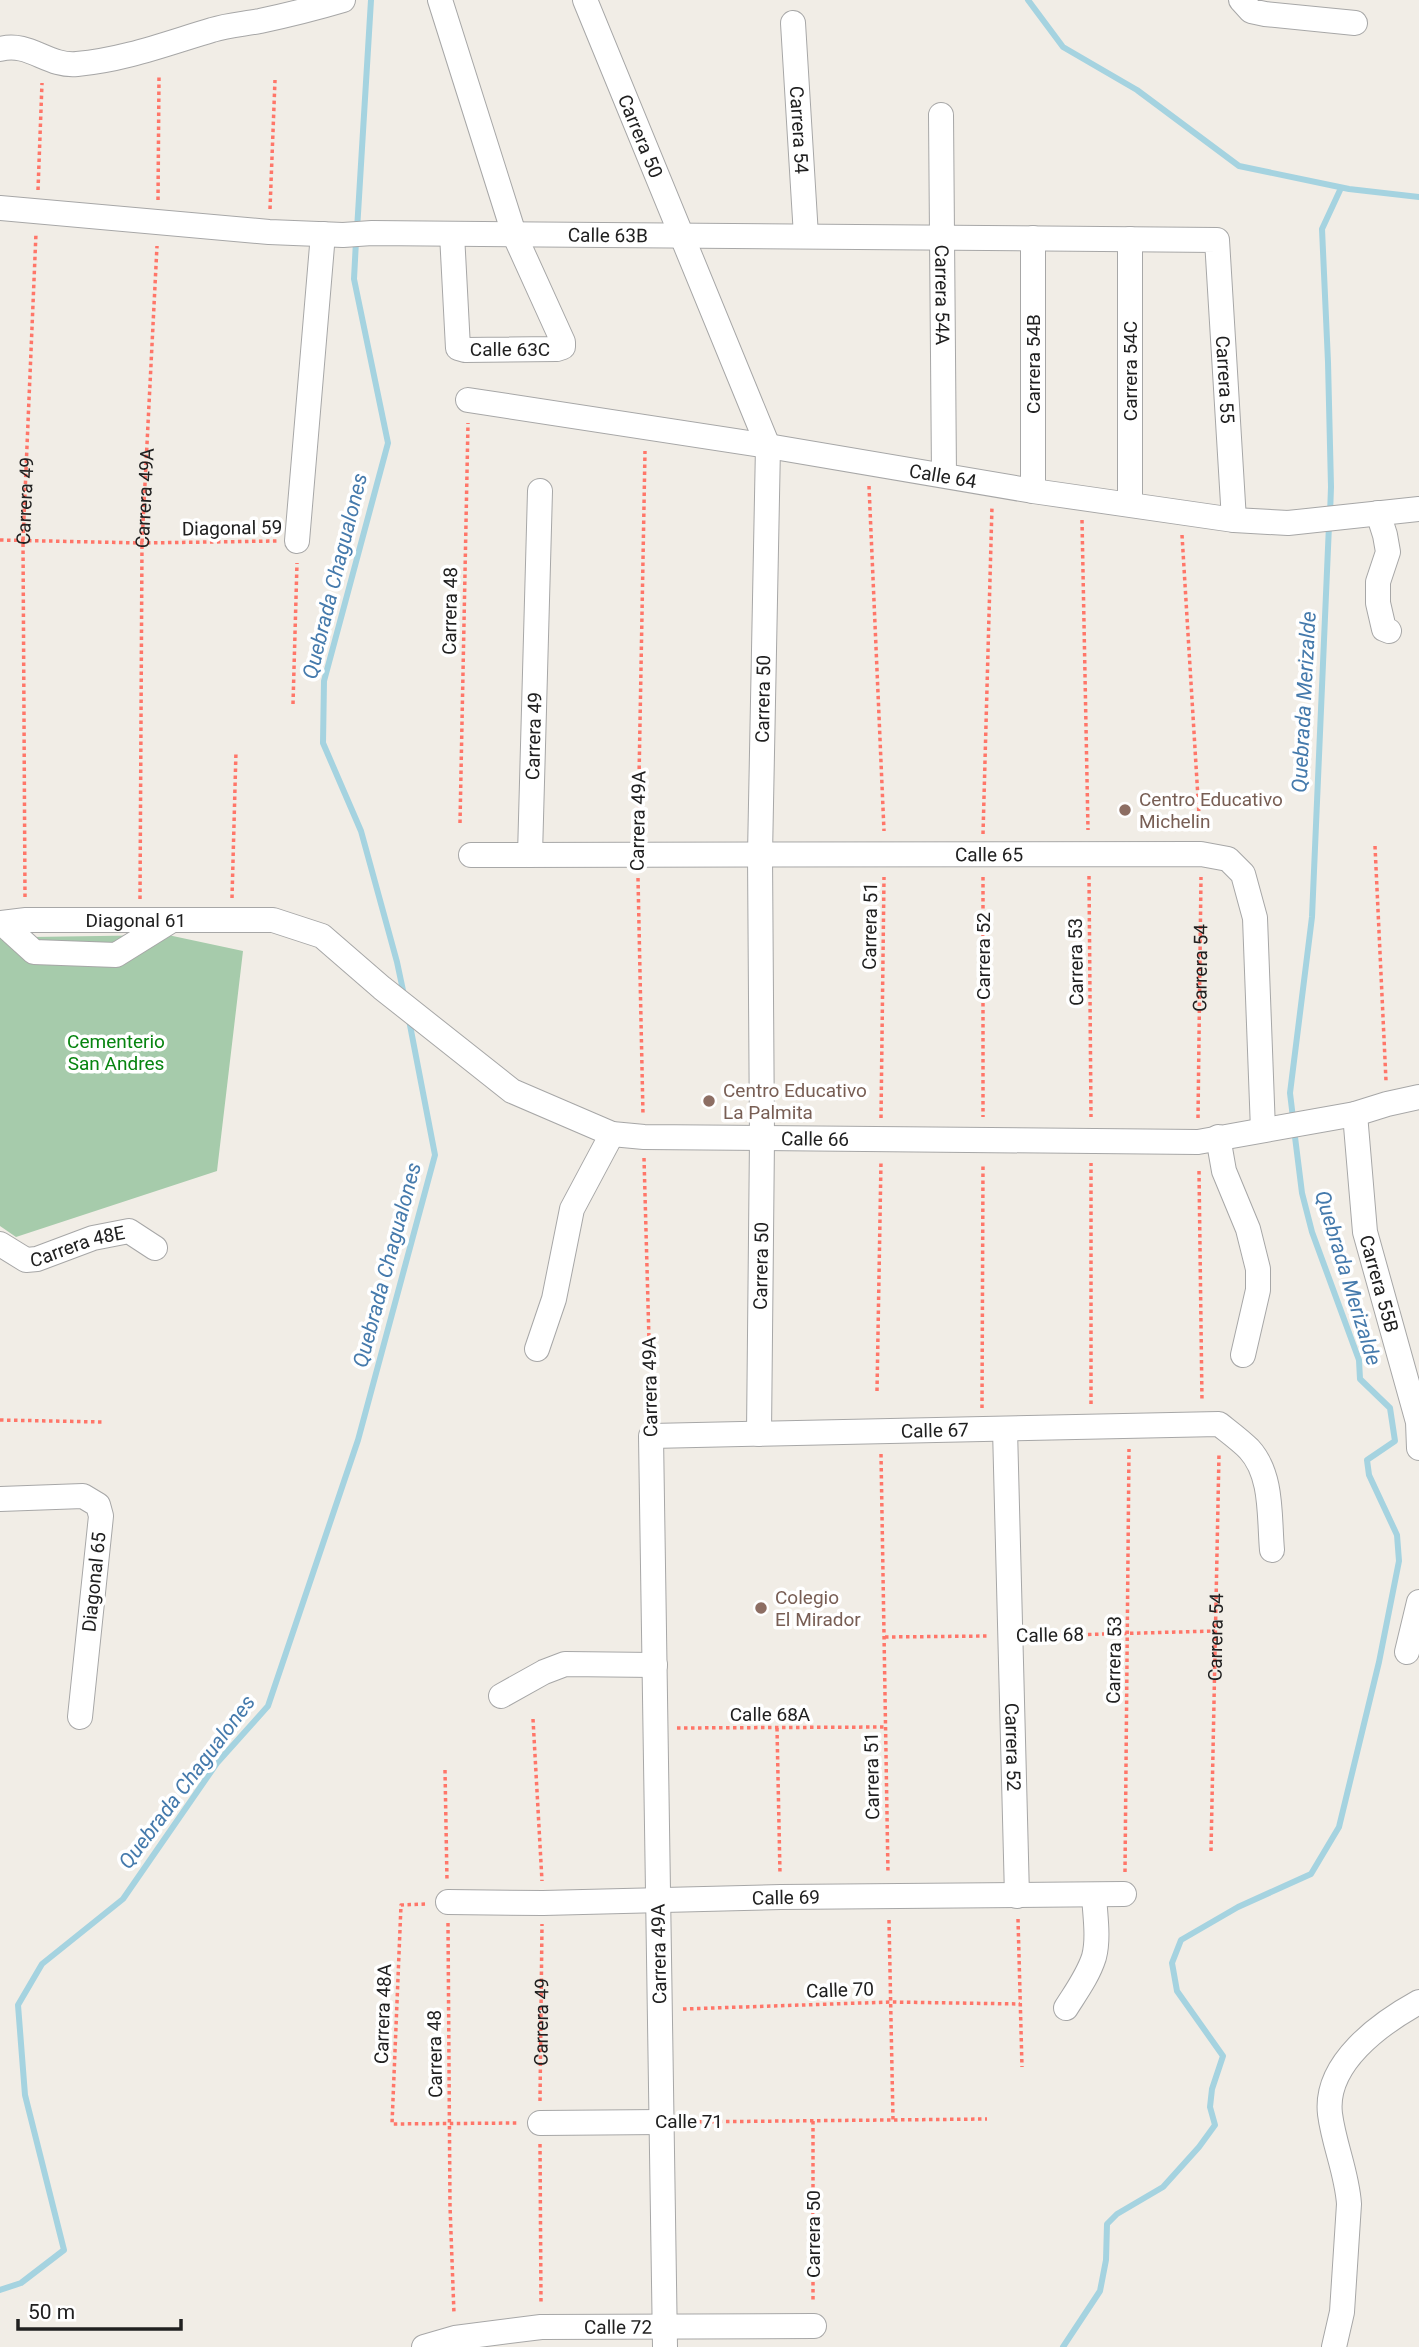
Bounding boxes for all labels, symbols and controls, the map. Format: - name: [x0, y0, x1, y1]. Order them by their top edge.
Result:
- street label: Carrera 54: [785, 85, 814, 175]
- street label: Carrera 50: [613, 91, 668, 181]
- street label: Calle 63B: [568, 223, 648, 247]
- street label: Carrera 54A: [931, 245, 954, 346]
- street label: Carrera 54B: [1022, 314, 1045, 414]
- street label: Carrera 54C: [1119, 321, 1142, 421]
- street label: Carrera 55: [1211, 335, 1240, 424]
- street label: Calle 63C: [470, 338, 550, 361]
- street label: Carrera 49A: [130, 447, 158, 549]
- street label: Carrera 49: [11, 457, 38, 546]
- street label: Calle 64: [907, 459, 979, 493]
- water label: Quebrada Chagualones: [298, 471, 372, 681]
- street label: Diagonal 59: [182, 516, 282, 540]
- street label: Carrera 48: [438, 567, 462, 655]
- water label: Quebrada Merizalde: [1287, 610, 1321, 793]
- street label: Carrera 50: [751, 655, 775, 743]
- street label: Carrera 49: [521, 692, 546, 780]
- street label: Carrera 49A: [626, 770, 650, 871]
- place label: Centro Educativo Michelin: [1139, 788, 1283, 833]
- marker: Centro Educativo Michelin: [1117, 802, 1133, 818]
- street label: Calle 65: [955, 843, 1023, 866]
- street label: Carrera 51: [858, 882, 882, 970]
- street label: Diagonal 61: [86, 909, 186, 932]
- street label: Carrera 52: [972, 912, 995, 1000]
- street label: Carrera 53: [1064, 918, 1088, 1006]
- street label: Carrera 54: [1188, 924, 1212, 1012]
- park label: Cementerio San Andres: [67, 1030, 165, 1075]
- place label: Centro Educativo La Palmita: [723, 1079, 867, 1124]
- marker: Centro Educativo La Palmita: [701, 1093, 717, 1109]
- street label: Calle 66: [781, 1127, 849, 1150]
- water label: Quebrada Chagualones: [348, 1160, 426, 1370]
- water label: Quebrada Merizalde: [1310, 1188, 1386, 1369]
- street label: Carrera 48E: [29, 1221, 127, 1271]
- street label: Carrera 50: [749, 1222, 773, 1310]
- street label: Carrera 55B: [1355, 1232, 1404, 1335]
- street label: Carrera 49A: [638, 1336, 662, 1437]
- street label: Calle 67: [901, 1418, 969, 1442]
- street label: Diagonal 65: [77, 1531, 111, 1633]
- place label: Colegio El Mirador: [775, 1586, 861, 1631]
- street label: Carrera 54: [1203, 1592, 1228, 1681]
- marker: Colegio El Mirador: [753, 1600, 769, 1616]
- street label: Carrera 53: [1102, 1616, 1126, 1704]
- street label: Calle 68: [1016, 1623, 1084, 1647]
- water label: Quebrada Chagualones: [114, 1690, 260, 1874]
- street label: Calle 68A: [730, 1703, 811, 1726]
- street label: Carrera 52: [1001, 1703, 1026, 1791]
- street label: Carrera 51: [860, 1732, 884, 1820]
- street label: Calle 69: [752, 1885, 820, 1909]
- street label: Carrera 49A: [647, 1903, 671, 2004]
- street label: Carrera 48A: [370, 1963, 396, 2065]
- street label: Calle 70: [806, 1977, 874, 2003]
- street label: Carrera 49: [529, 1978, 553, 2066]
- street label: Carrera 48: [423, 2010, 447, 2098]
- street label: Calle 71: [655, 2110, 723, 2133]
- street label: Carrera 50: [802, 2190, 825, 2278]
- scale bar: [18, 2288, 180, 2332]
- text: 50 m: [28, 2300, 75, 2324]
- street label: Calle 72: [584, 2315, 652, 2338]

